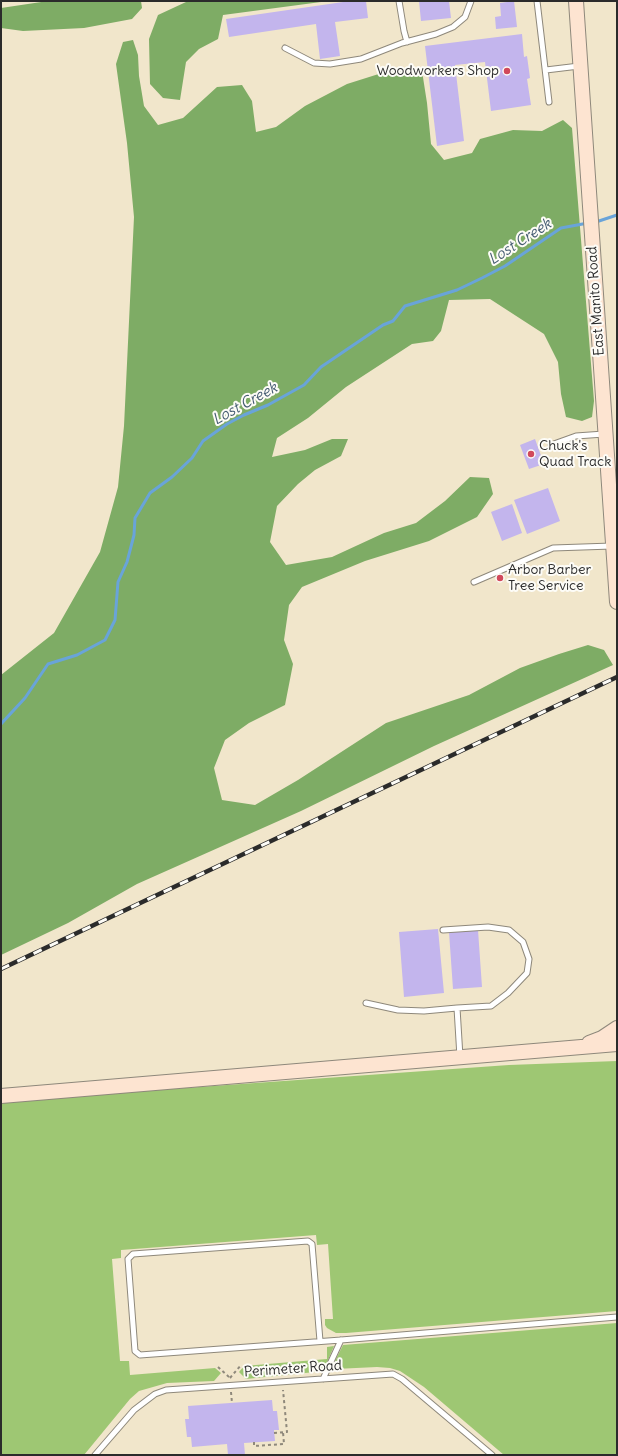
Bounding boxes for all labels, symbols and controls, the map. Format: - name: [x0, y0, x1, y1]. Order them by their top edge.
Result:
- place label: Woodworkers Shop: [377, 63, 499, 79]
- marker: Woodworkers Shop: [502, 66, 512, 76]
- water label: Lost Creek: [485, 215, 555, 269]
- street label: East Manito Road: [584, 246, 608, 356]
- water label: Lost Creek: [210, 379, 280, 429]
- place label: Chuck's Quad Track: [539, 438, 611, 470]
- marker: Chuck's Quad Track: [526, 449, 536, 459]
- place label: Arbor Barber Tree Service: [508, 562, 591, 594]
- marker: Arbor Barber Tree Service: [495, 573, 505, 583]
- street label: Perimeter Road: [243, 1357, 343, 1381]

